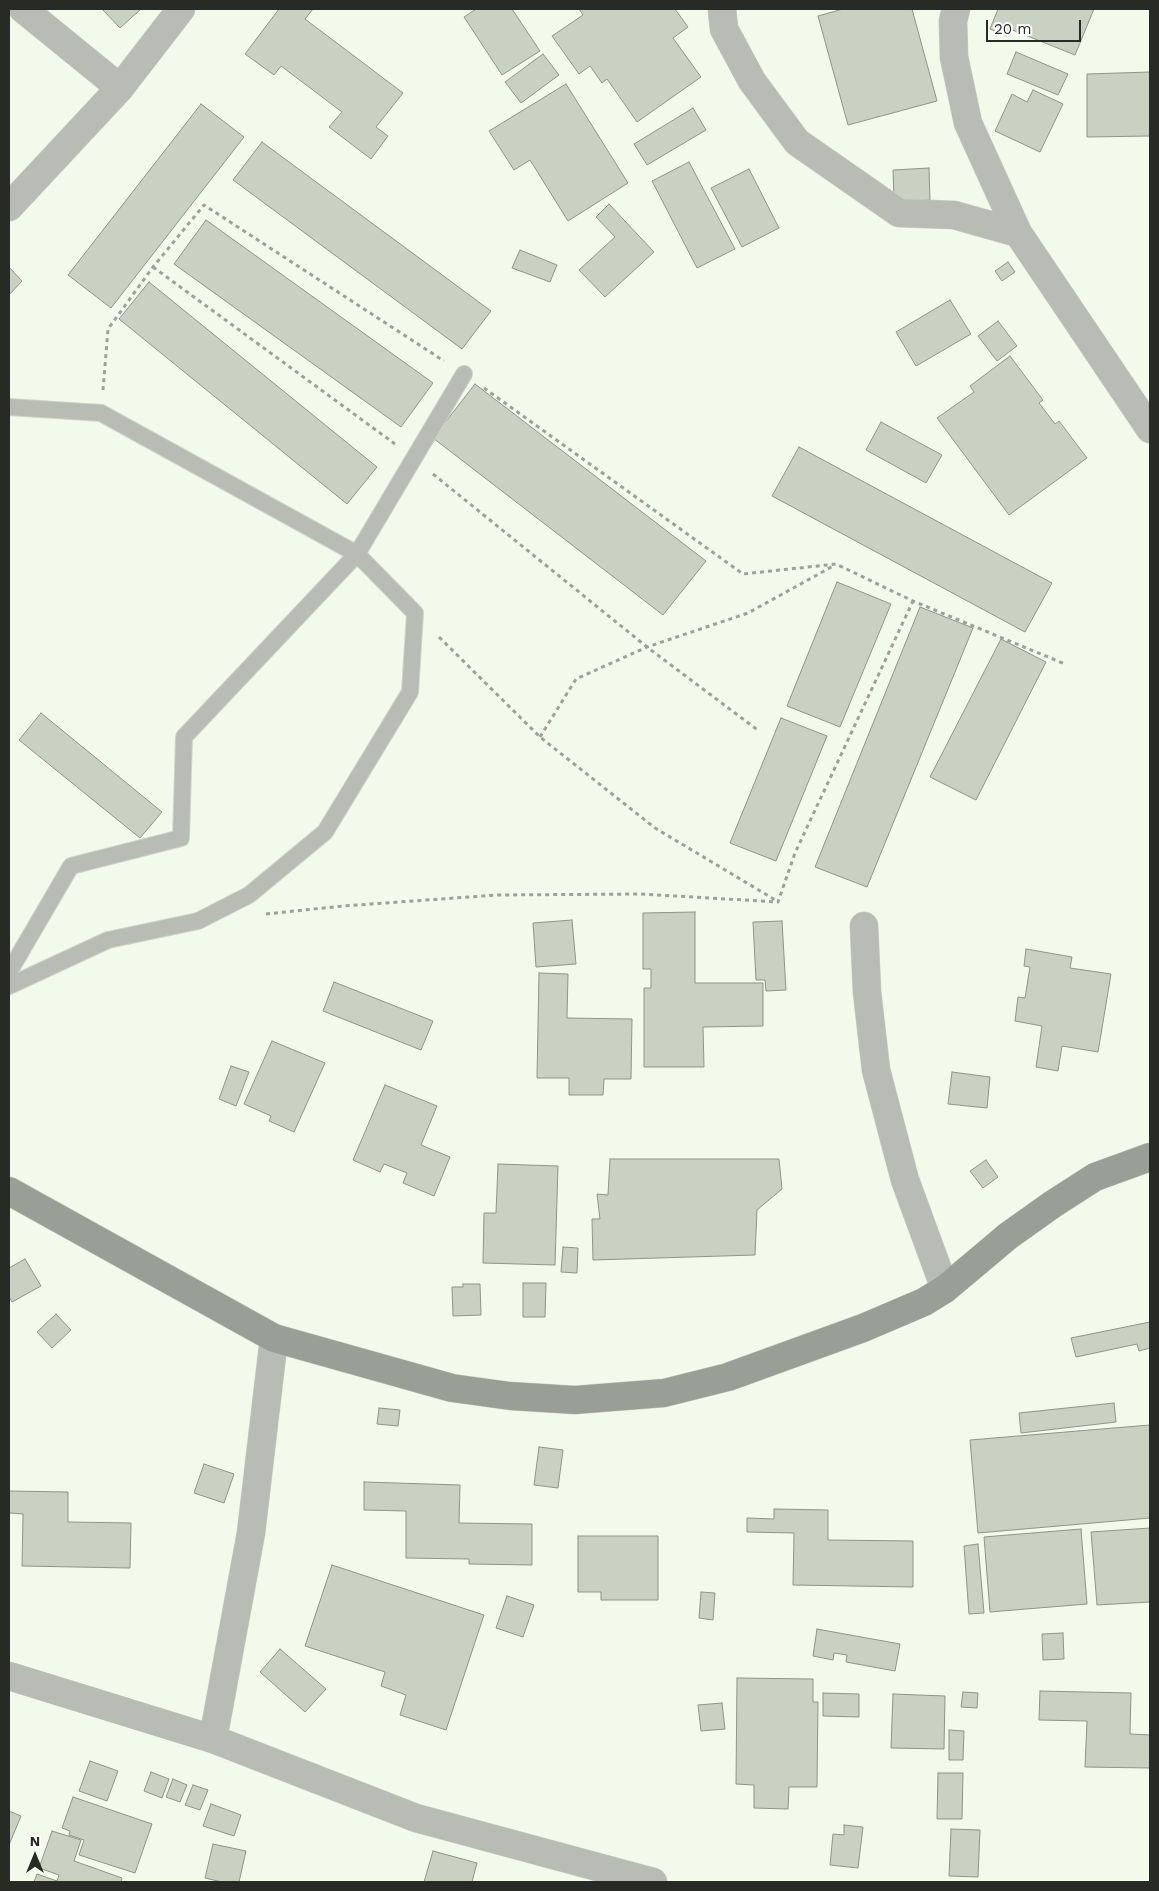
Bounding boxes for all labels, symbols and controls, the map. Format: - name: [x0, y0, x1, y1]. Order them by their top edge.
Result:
- scale bar: [989, 10, 1084, 42]
- text: 20 m: [994, 20, 1032, 38]
- north arrow: [10, 1831, 60, 1881]
- text: N: [30, 1833, 40, 1849]

